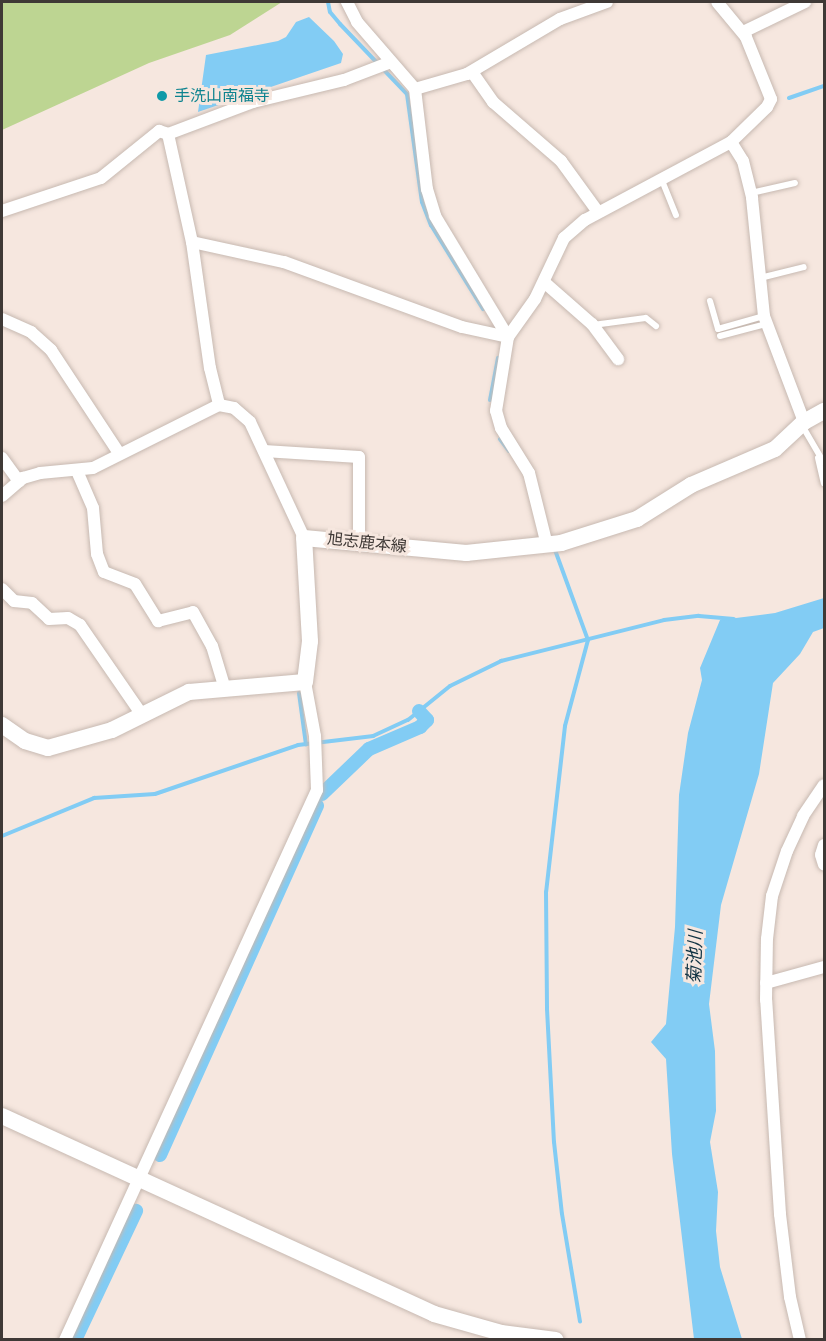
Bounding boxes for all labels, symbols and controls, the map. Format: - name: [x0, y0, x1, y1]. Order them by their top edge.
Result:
- place label: 手洗山南福寺: [174, 86, 270, 106]
- marker: 手洗山南福寺: [155, 89, 169, 103]
- street label: 旭志鹿本線: [326, 529, 408, 557]
- water label: 菊池川: [683, 930, 707, 984]

